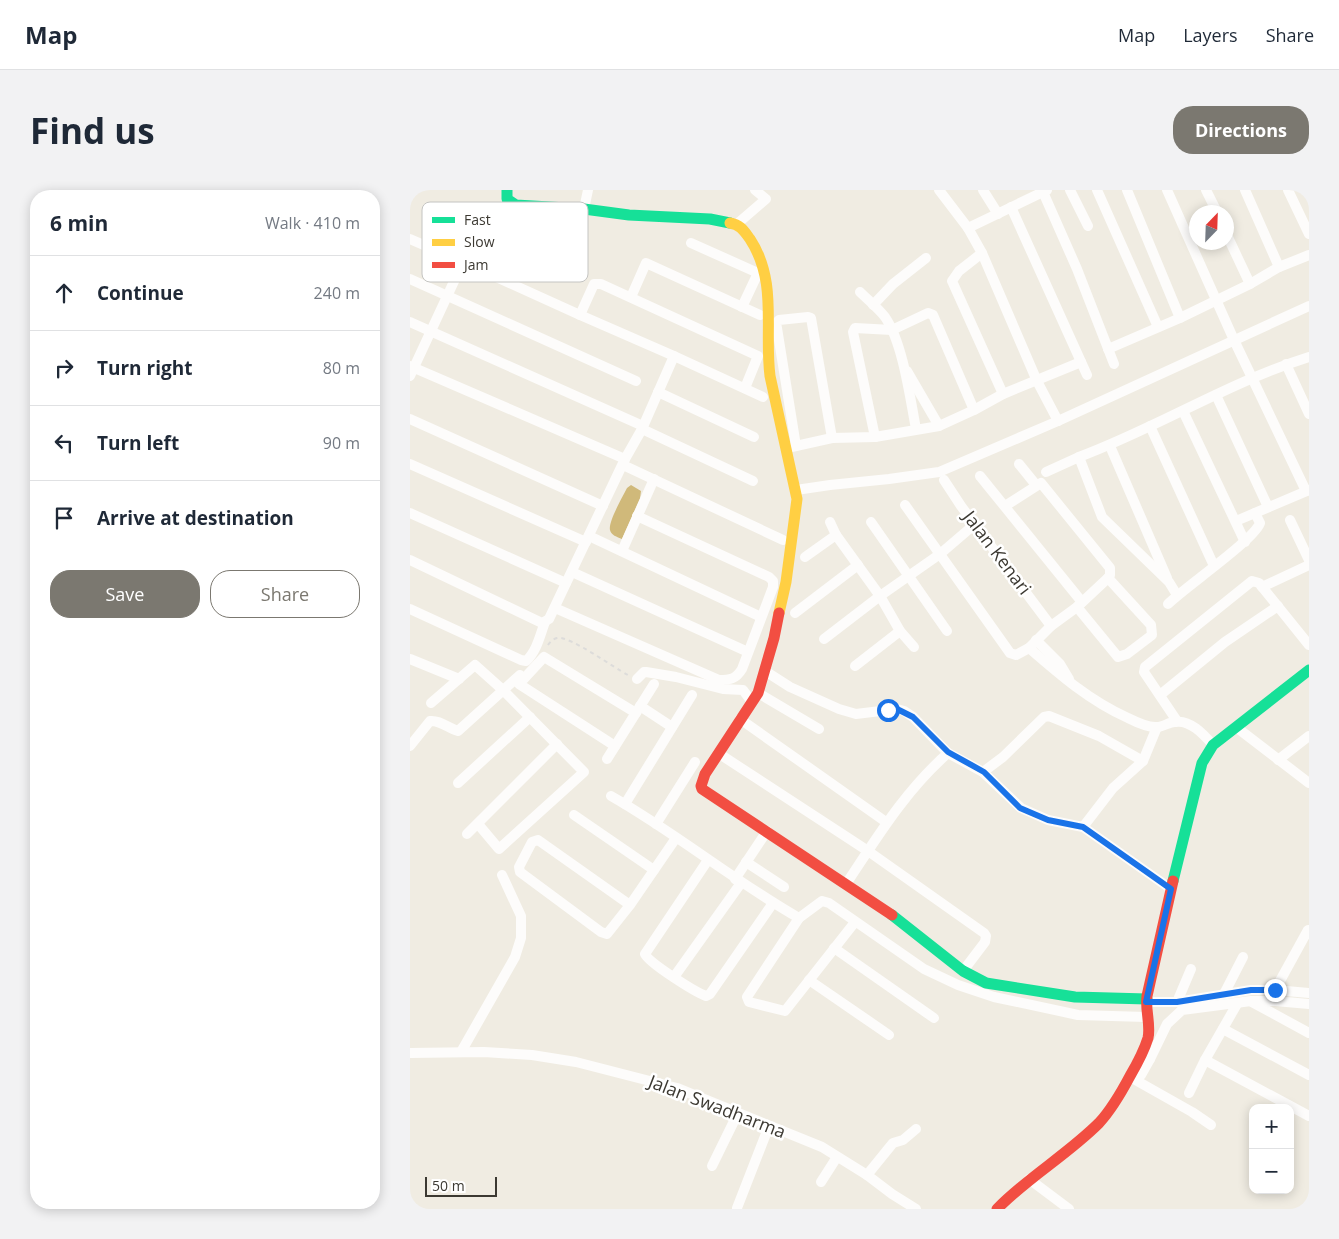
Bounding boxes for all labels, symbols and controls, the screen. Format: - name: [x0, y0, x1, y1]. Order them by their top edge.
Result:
- text: Map: [25, 18, 77, 51]
- text: Map: [1118, 23, 1155, 47]
- text: Layers: [1183, 23, 1238, 47]
- text: Share: [1266, 23, 1314, 47]
- button: Directions: [1173, 106, 1309, 154]
- text: Find us: [30, 107, 155, 154]
- legend: [422, 202, 588, 282]
- north arrow: [1189, 205, 1234, 250]
- text: 6 min: [50, 209, 108, 237]
- text: Fast: [464, 210, 491, 229]
- text: Walk · 410 m: [265, 212, 360, 234]
- text: Slow: [464, 232, 495, 251]
- text: Jam: [462, 255, 489, 274]
- icon: ahead: [50, 279, 78, 307]
- text: Continue: [97, 280, 184, 306]
- text: 240 m: [314, 282, 360, 304]
- icon: right: [50, 354, 78, 382]
- text: Turn right: [97, 355, 192, 381]
- text: 80 m: [323, 357, 360, 379]
- icon: left: [50, 429, 78, 457]
- text: Turn left: [97, 430, 179, 456]
- text: 90 m: [323, 432, 360, 454]
- icon: arrive: [50, 504, 78, 532]
- street label: Jalan Kenari: [957, 504, 1037, 599]
- text: Arrive at destination: [97, 505, 294, 531]
- button: Save: [50, 570, 200, 618]
- button: Share: [210, 570, 360, 618]
- route start: [877, 699, 900, 722]
- route end: [1264, 979, 1287, 1002]
- street label: Jalan Swadharma: [644, 1068, 789, 1143]
- map controls: [1249, 1104, 1294, 1194]
- button: +: [1249, 1104, 1294, 1149]
- button: −: [1249, 1149, 1294, 1194]
- scale bar: [425, 1174, 498, 1197]
- text: 50 m: [432, 1176, 465, 1195]

